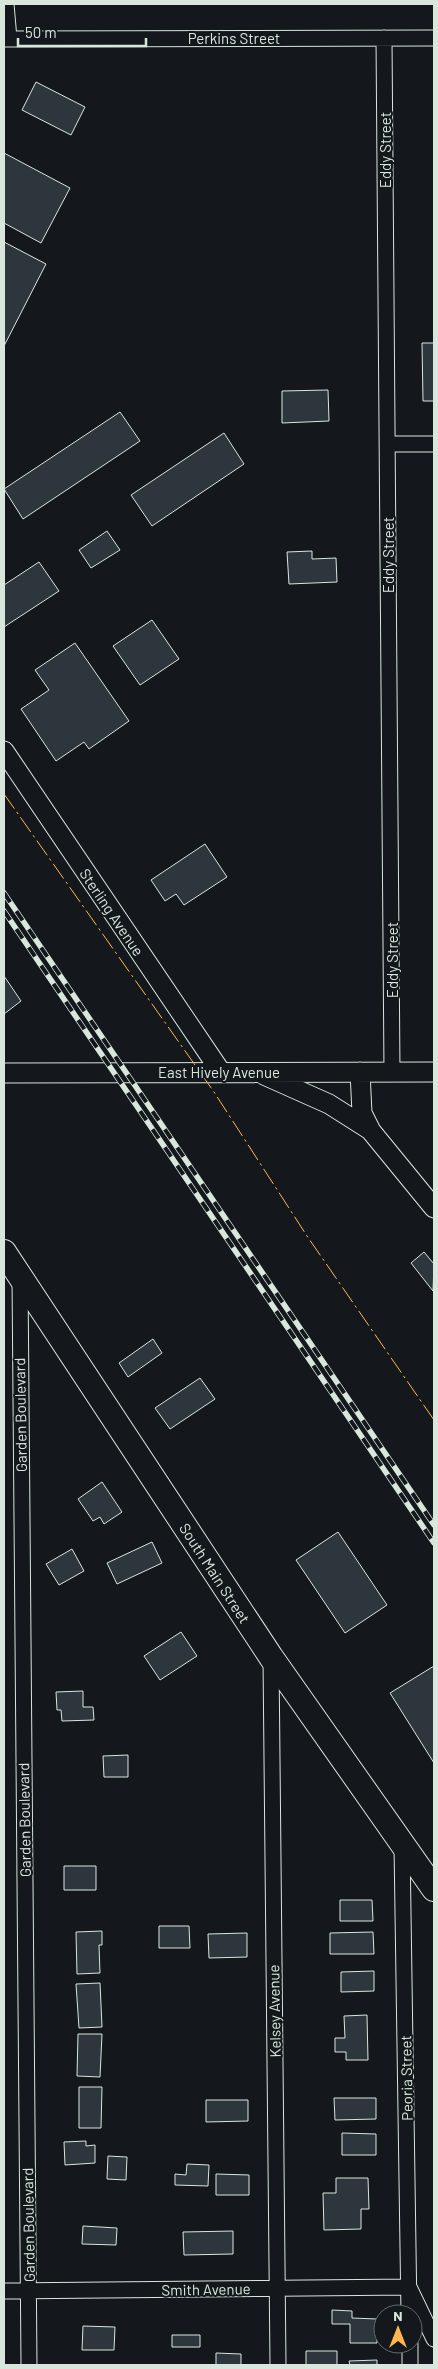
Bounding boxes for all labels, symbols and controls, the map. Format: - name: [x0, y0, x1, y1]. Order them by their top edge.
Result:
- scale bar: [18, 15, 145, 47]
- text: 50 m: [25, 23, 57, 41]
- street label: Perkins Street: [188, 29, 280, 47]
- street label: Eddy Street: [376, 112, 394, 188]
- street label: Eddy Street: [379, 517, 397, 593]
- street label: Sterling Avenue: [76, 865, 148, 959]
- street label: Eddy Street: [383, 922, 401, 998]
- street label: East Hively Avenue: [158, 1063, 280, 1081]
- street label: Garden Boulevard: [10, 1358, 30, 1472]
- street label: South Main Street: [176, 1520, 254, 1626]
- street label: Garden Boulevard: [14, 1763, 34, 1877]
- street label: Kelsey Avenue: [264, 1964, 284, 2058]
- street label: Peoria Street: [396, 2035, 416, 2121]
- street label: Garden Boulevard: [18, 2168, 38, 2282]
- street label: Smith Avenue: [161, 2279, 251, 2299]
- north arrow: [373, 2304, 423, 2354]
- text: N: [393, 2307, 403, 2324]

